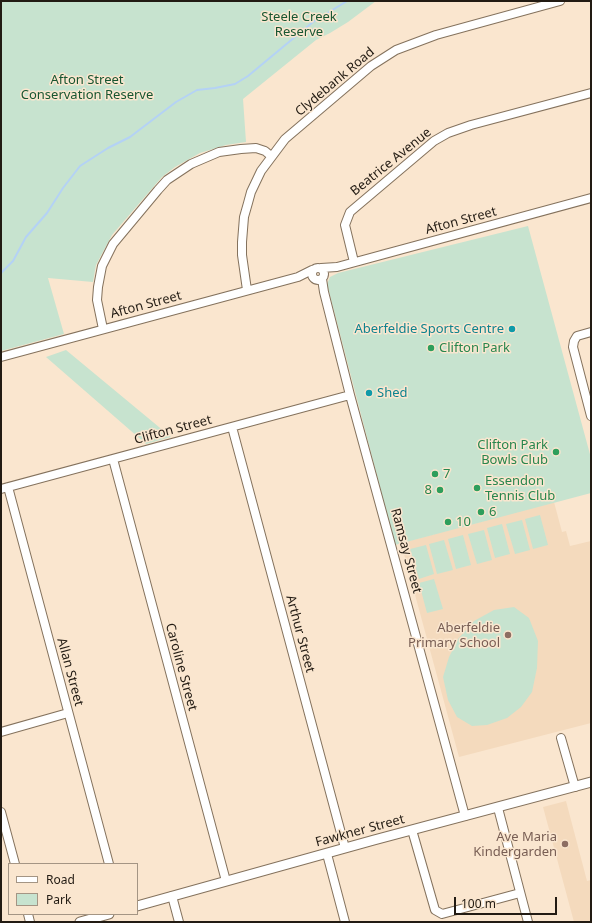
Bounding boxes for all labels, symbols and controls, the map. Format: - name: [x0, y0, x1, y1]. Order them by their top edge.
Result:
- park label: Steele Creek Reserve: [261, 9, 337, 40]
- street label: Clydebank Road: [292, 44, 378, 120]
- park label: Afton Street Conservation Reserve: [21, 72, 153, 103]
- street label: Beatrice Avenue: [348, 125, 434, 199]
- street label: Afton Street: [424, 204, 498, 238]
- street label: Afton Street: [109, 288, 183, 322]
- place label: Aberfeldie Sports Centre: [354, 321, 504, 337]
- marker: Aberfeldie Sports Centre: [507, 324, 517, 334]
- place label: Clifton Park: [439, 340, 510, 356]
- marker: Clifton Park: [426, 343, 436, 353]
- place label: Shed: [377, 385, 407, 401]
- marker: Shed: [364, 388, 374, 398]
- street label: Clifton Street: [133, 412, 213, 448]
- place label: Clifton Park Bowls Club: [477, 437, 548, 468]
- marker: Clifton Park Bowls Club: [551, 447, 561, 457]
- place label: 7: [443, 466, 450, 482]
- marker: 7: [430, 469, 440, 479]
- place label: Essendon Tennis Club: [485, 473, 555, 504]
- place label: 8: [425, 482, 432, 498]
- marker: Essendon Tennis Club: [472, 483, 482, 493]
- marker: 8: [435, 485, 445, 495]
- place label: 6: [489, 504, 496, 520]
- street label: Ramsay Street: [387, 507, 425, 595]
- marker: 6: [476, 507, 486, 517]
- place label: 10: [456, 514, 471, 530]
- marker: 10: [443, 517, 453, 527]
- street label: Arthur Street: [282, 594, 318, 674]
- place label: Aberfeldie Primary School: [408, 620, 500, 651]
- street label: Caroline Street: [162, 621, 200, 713]
- marker: Aberfeldie Primary School: [503, 630, 513, 640]
- street label: Allan Street: [53, 636, 87, 708]
- street label: Fawkner Street: [314, 812, 406, 850]
- place label: Ave Maria Kindergarden: [473, 829, 557, 860]
- marker: Ave Maria Kindergarden: [560, 839, 570, 849]
- legend: [8, 863, 138, 915]
- text: Road: [46, 871, 75, 888]
- scale bar: [456, 889, 559, 915]
- text: Park: [46, 891, 71, 908]
- text: 100 m: [461, 895, 496, 912]

